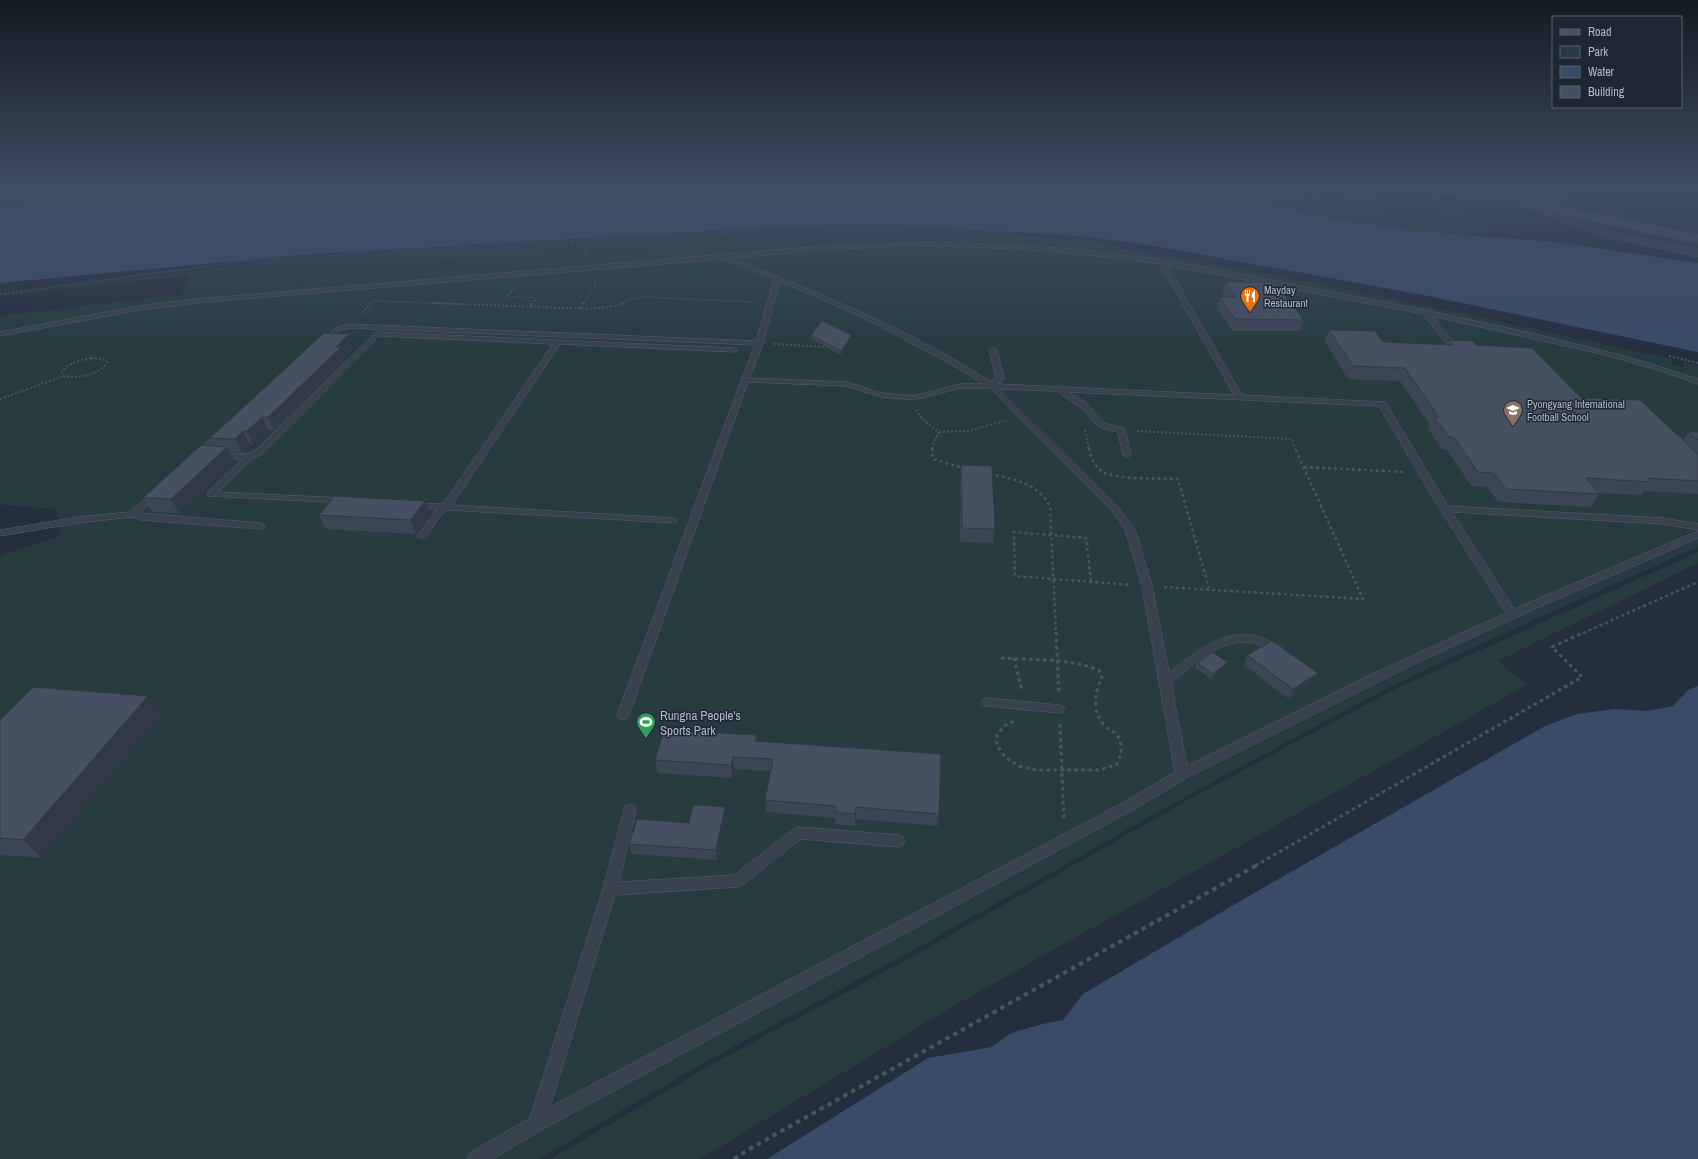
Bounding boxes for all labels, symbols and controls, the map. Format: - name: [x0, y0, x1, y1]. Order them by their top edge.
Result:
- legend: [1552, 16, 1682, 108]
- text: Road: [1588, 24, 1612, 40]
- text: Park: [1588, 44, 1608, 60]
- text: Water: [1588, 64, 1615, 80]
- text: Building: [1588, 84, 1625, 100]
- place label: Mayday Restaurant: [1264, 283, 1309, 310]
- restaurant icon: Mayday Restaurant: [1239, 285, 1261, 313]
- place label: Pyongyang International Football School: [1527, 397, 1625, 424]
- school or university icon: Pyongyang International Football School: [1502, 399, 1524, 427]
- place label: Rungna People's Sports Park: [660, 707, 741, 739]
- sports icon: Rungna People's Sports Park: [635, 711, 657, 739]

